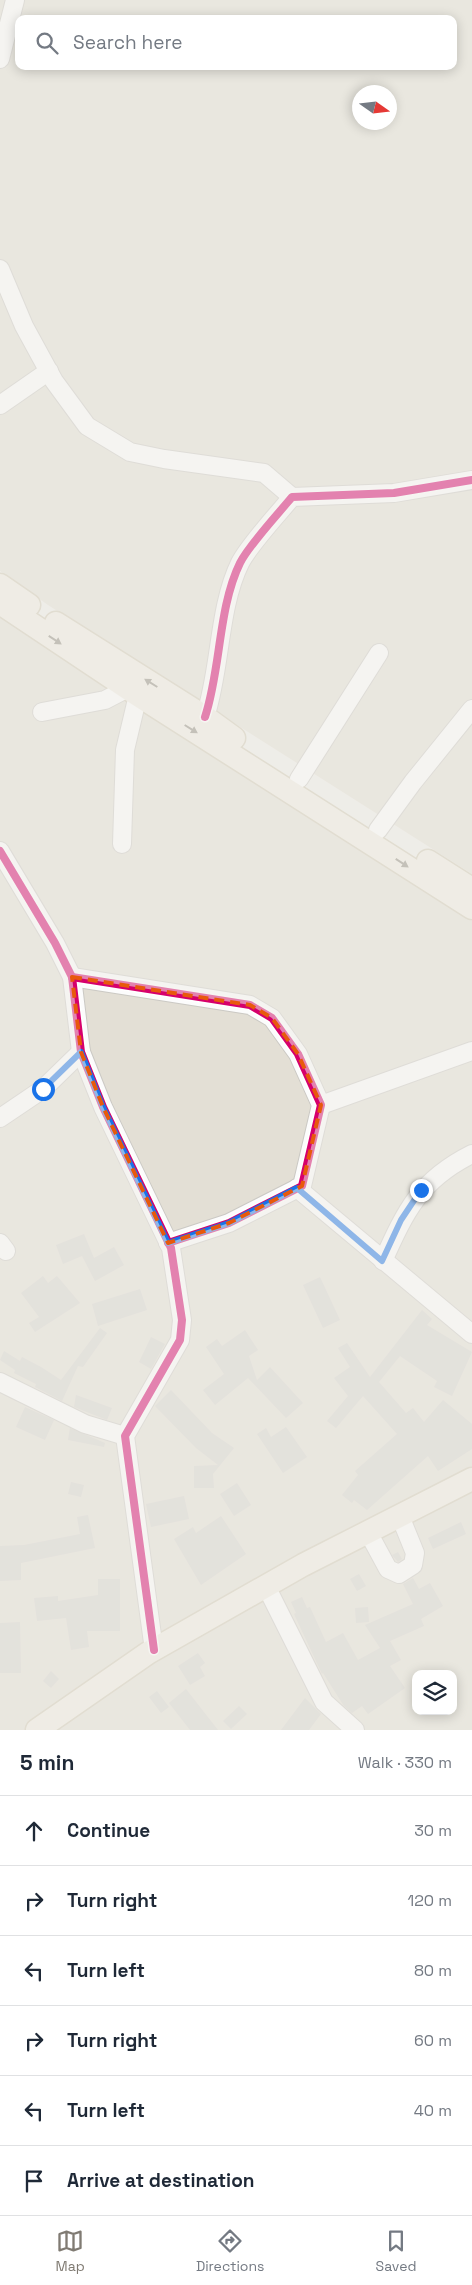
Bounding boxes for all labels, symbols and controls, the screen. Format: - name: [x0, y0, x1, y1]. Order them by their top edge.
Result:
- search box: [15, 15, 457, 70]
- icon: search: [33, 29, 61, 57]
- text: Search here: [73, 30, 183, 55]
- north arrow: [352, 85, 397, 130]
- one-way arrow: [48, 635, 62, 645]
- one-way arrow: [145, 678, 158, 688]
- one-way arrow: [185, 724, 198, 733]
- one-way arrow: [395, 858, 409, 868]
- route start: [32, 1078, 55, 1101]
- route end: [410, 1179, 433, 1202]
- map controls: [412, 1670, 457, 1715]
- button: layers: [412, 1670, 457, 1715]
- text: 5 min: [20, 1749, 74, 1776]
- text: Walk · 330 m: [358, 1752, 452, 1773]
- icon: ahead: [20, 1817, 48, 1845]
- text: Continue: [67, 1818, 150, 1843]
- text: 30 m: [414, 1820, 452, 1841]
- icon: right: [20, 1887, 48, 1915]
- text: Turn right: [67, 1888, 157, 1913]
- text: 120 m: [408, 1890, 452, 1911]
- icon: left: [20, 1957, 48, 1985]
- text: Turn left: [67, 1958, 145, 1983]
- text: 80 m: [414, 1960, 452, 1981]
- icon: right: [20, 2027, 48, 2055]
- text: Turn right: [67, 2028, 157, 2053]
- text: 60 m: [414, 2030, 452, 2051]
- icon: left: [20, 2097, 48, 2125]
- text: Turn left: [67, 2098, 145, 2123]
- text: 40 m: [414, 2100, 452, 2121]
- icon: arrive: [20, 2167, 48, 2195]
- text: Arrive at destination: [67, 2168, 255, 2193]
- tab: Map: [56, 2227, 85, 2275]
- tab: Directions: [196, 2227, 264, 2275]
- tab: Saved: [376, 2227, 416, 2275]

